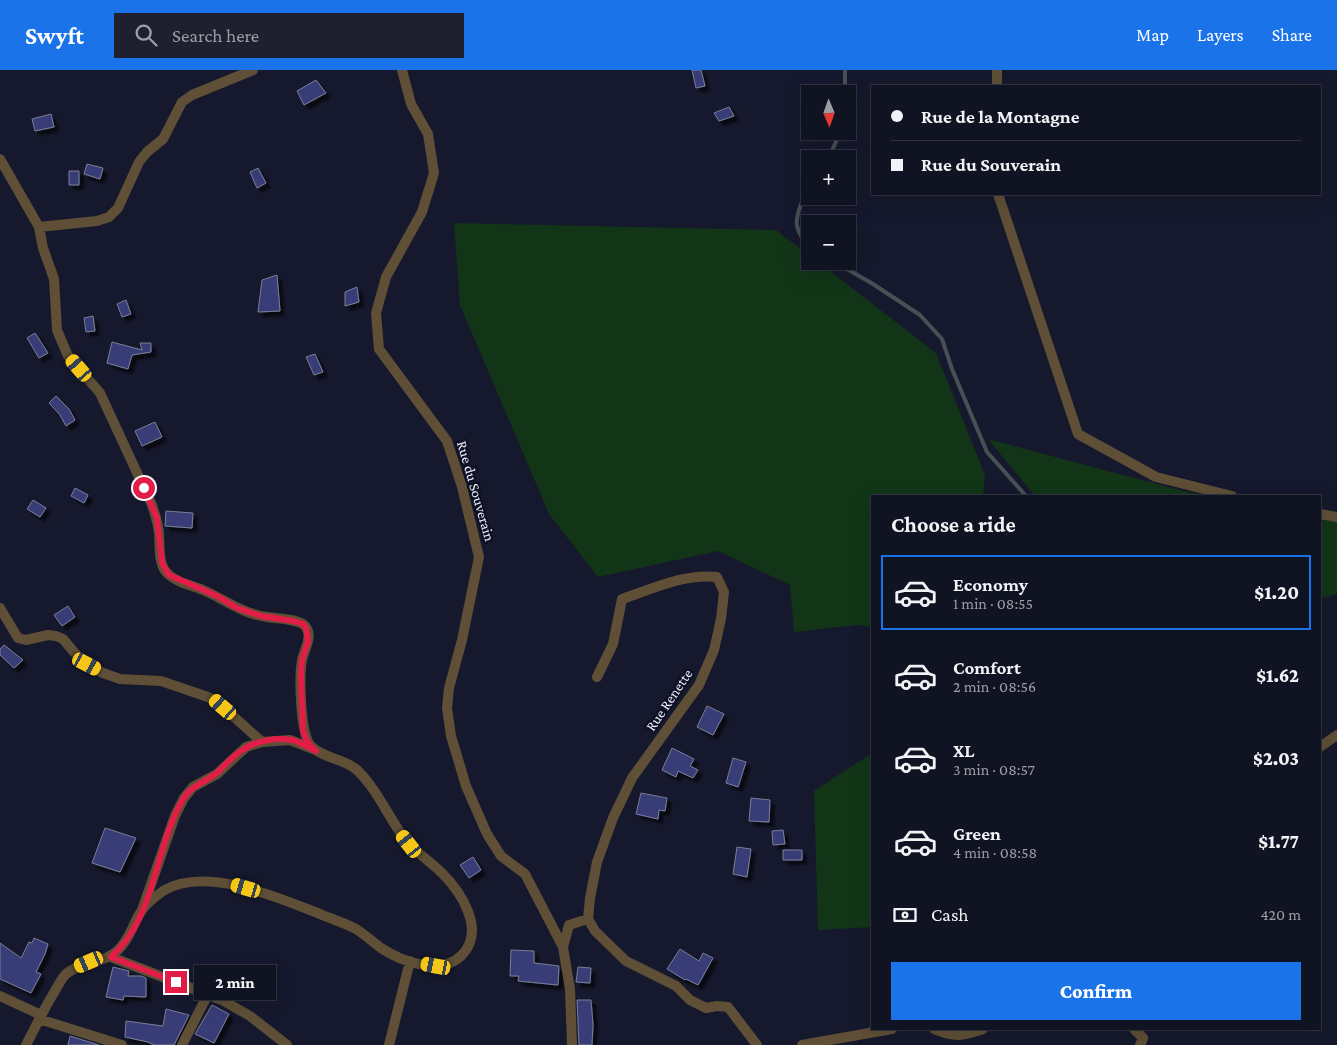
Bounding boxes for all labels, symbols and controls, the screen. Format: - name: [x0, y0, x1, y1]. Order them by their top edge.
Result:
- search box: [114, 13, 464, 58]
- icon: search: [132, 21, 160, 49]
- text: Swyft: [25, 22, 84, 49]
- text: Search here: [172, 25, 259, 46]
- text: Map: [1136, 25, 1169, 45]
- text: Layers: [1197, 25, 1244, 45]
- text: Share: [1272, 25, 1312, 45]
- north arrow: [801, 85, 856, 140]
- map controls: [801, 85, 856, 270]
- text: Rue de la Montagne: [921, 106, 1080, 127]
- button: +: [801, 150, 856, 205]
- text: Rue du Souverain: [921, 154, 1061, 175]
- button: −: [801, 215, 856, 270]
- car: [63, 352, 94, 384]
- street label: Rue du Souverain: [454, 439, 498, 543]
- route start: [133, 477, 155, 499]
- text: Choose a ride: [891, 512, 1016, 537]
- icon: car: [893, 570, 938, 615]
- text: Economy: [953, 574, 1028, 595]
- text: $1.20: [1254, 582, 1299, 603]
- text: 1 min · 08:55: [953, 595, 1033, 612]
- car: [70, 650, 103, 678]
- icon: car: [893, 653, 938, 698]
- text: Comfort: [953, 657, 1021, 678]
- text: $1.62: [1256, 665, 1299, 686]
- street label: Rue Renette: [642, 666, 696, 734]
- text: 2 min · 08:56: [953, 678, 1036, 695]
- car: [206, 691, 239, 723]
- icon: car: [893, 736, 938, 781]
- text: XL: [953, 740, 975, 761]
- text: $2.03: [1253, 748, 1299, 769]
- text: 3 min · 08:57: [953, 761, 1035, 778]
- icon: car: [893, 819, 938, 864]
- text: Green: [953, 823, 1001, 844]
- car: [393, 828, 424, 860]
- text: $1.77: [1258, 831, 1299, 852]
- text: 4 min · 08:58: [953, 844, 1037, 861]
- car: [229, 877, 262, 899]
- icon: cash: [891, 901, 919, 929]
- text: Cash: [931, 904, 969, 925]
- text: 420 m: [1260, 906, 1301, 923]
- car: [72, 949, 105, 975]
- car: [419, 956, 452, 976]
- button: Confirm: [891, 962, 1301, 1020]
- callout: 2 min: [194, 964, 276, 1000]
- route end: [165, 971, 187, 993]
- text: 2 min: [215, 974, 255, 991]

